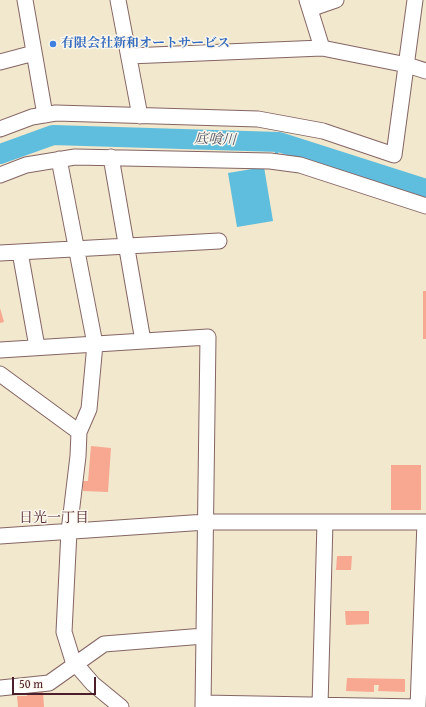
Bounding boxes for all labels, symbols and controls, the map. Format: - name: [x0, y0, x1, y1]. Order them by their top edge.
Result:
- place label: 有限会社新和オートサービス: [61, 36, 230, 52]
- marker: 有限会社新和オートサービス: [48, 39, 58, 49]
- water label: 底喰川: [194, 131, 236, 149]
- district label: 日光一丁目: [19, 510, 89, 526]
- scale bar: [14, 669, 98, 695]
- text: 50 m: [19, 675, 43, 692]

